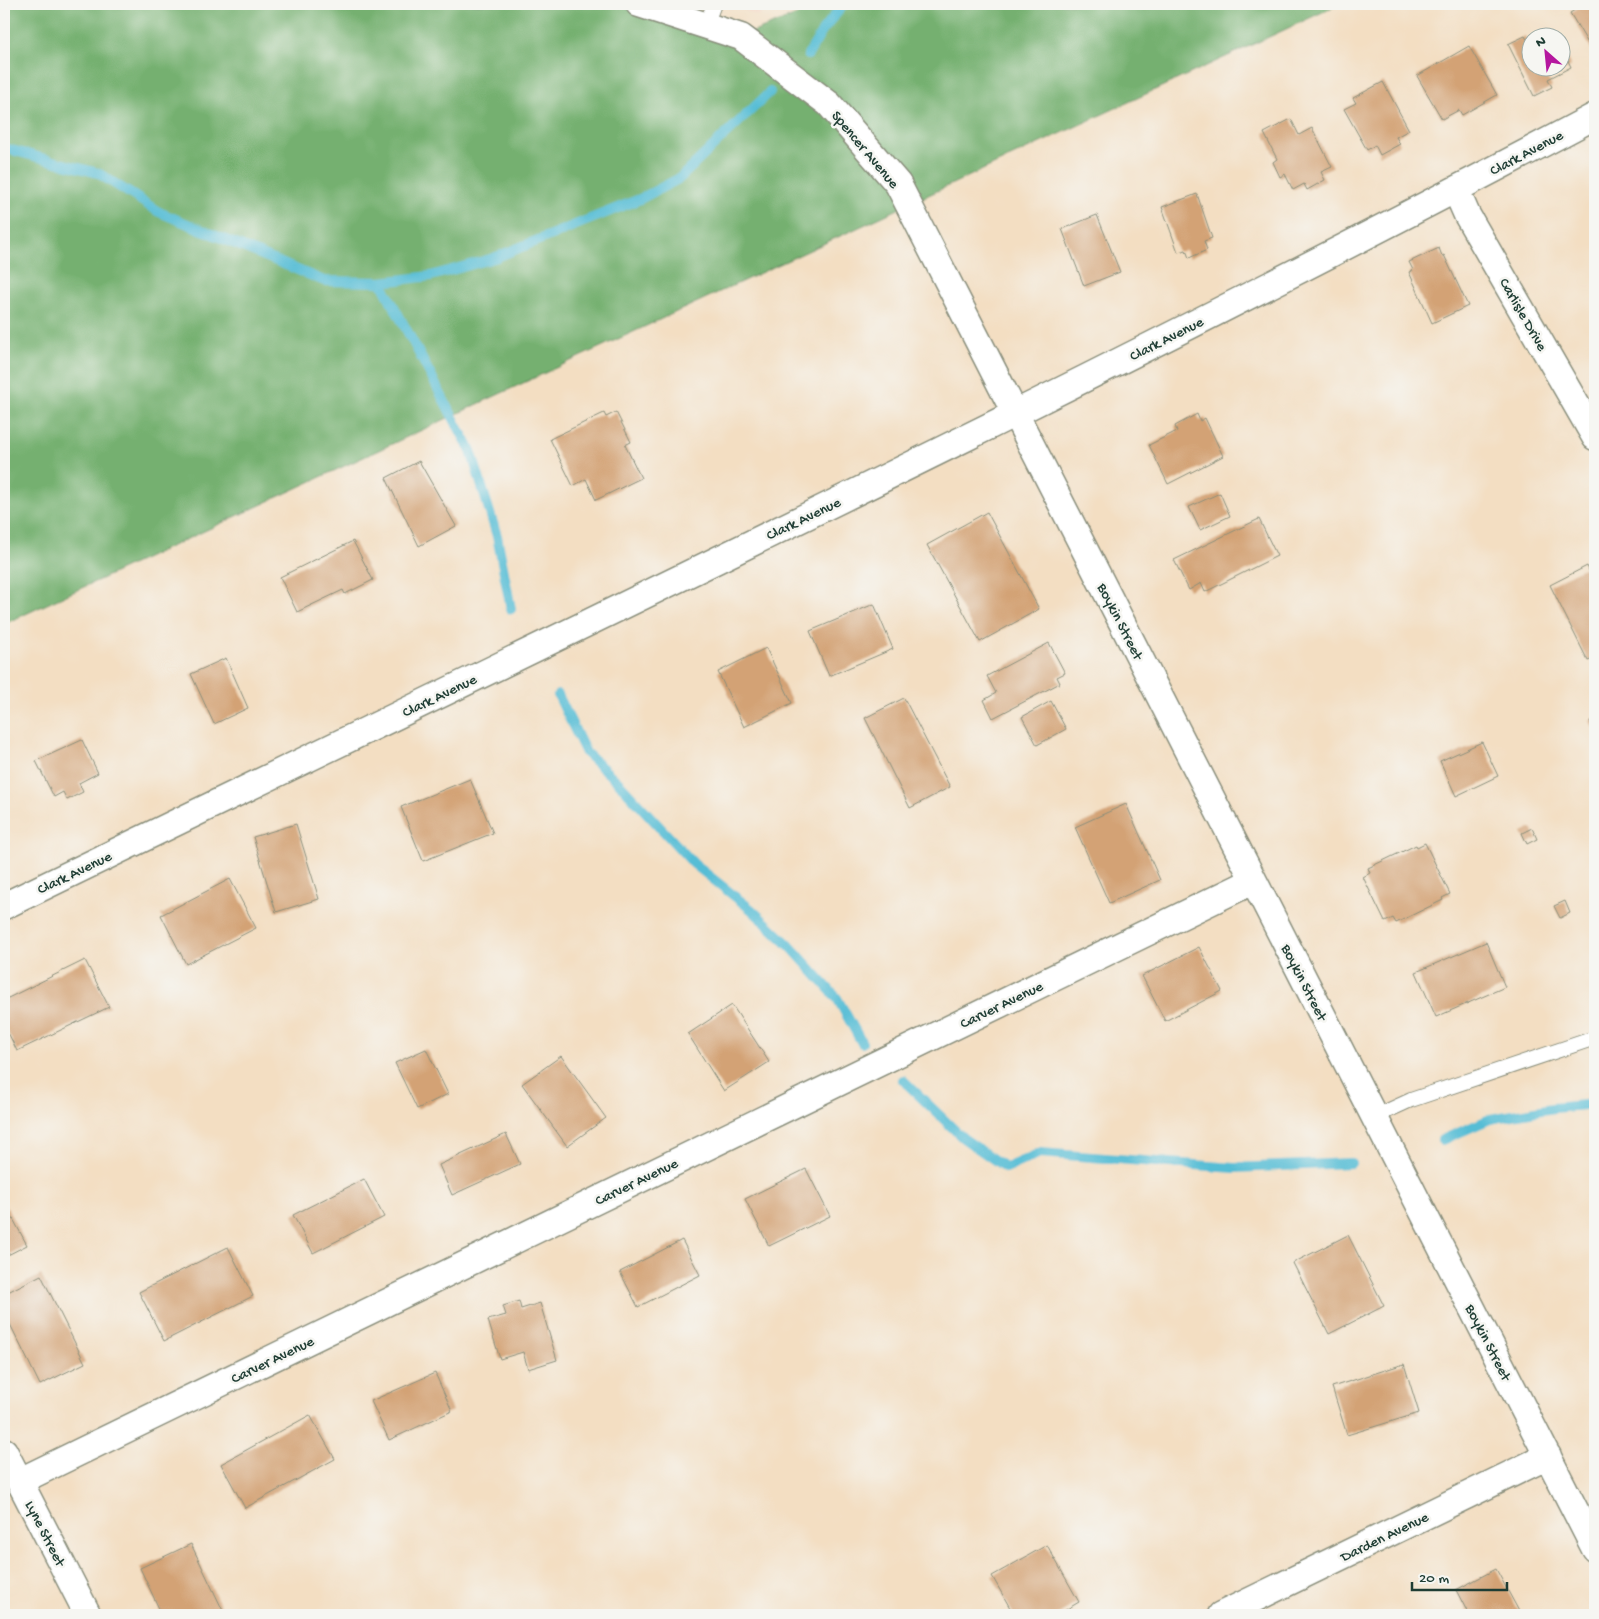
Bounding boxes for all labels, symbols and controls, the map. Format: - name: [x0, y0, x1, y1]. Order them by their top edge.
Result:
- north arrow: [1522, 28, 1572, 78]
- text: N: [1533, 33, 1549, 52]
- street label: Spencer Avenue: [827, 108, 902, 193]
- street label: Clark Avenue: [1487, 127, 1567, 181]
- street label: Carlisle Drive: [1494, 275, 1550, 355]
- street label: Clark Avenue: [1127, 313, 1207, 366]
- street label: Clark Avenue: [764, 494, 844, 546]
- street label: Boykin Street: [1092, 580, 1147, 665]
- street label: Clark Avenue: [400, 671, 480, 723]
- street label: Clark Avenue: [35, 848, 115, 900]
- street label: Boykin Street: [1276, 941, 1331, 1026]
- street label: Carver Avenue: [957, 978, 1047, 1034]
- street label: Carver Avenue: [592, 1155, 682, 1211]
- street label: Boykin Street: [1460, 1301, 1515, 1386]
- street label: Carver Avenue: [228, 1333, 318, 1389]
- street label: Lyne Street: [20, 1498, 69, 1571]
- street label: Darden Avenue: [1337, 1509, 1432, 1567]
- scale bar: [1412, 1559, 1506, 1591]
- text: 20 m: [1419, 1570, 1449, 1588]

